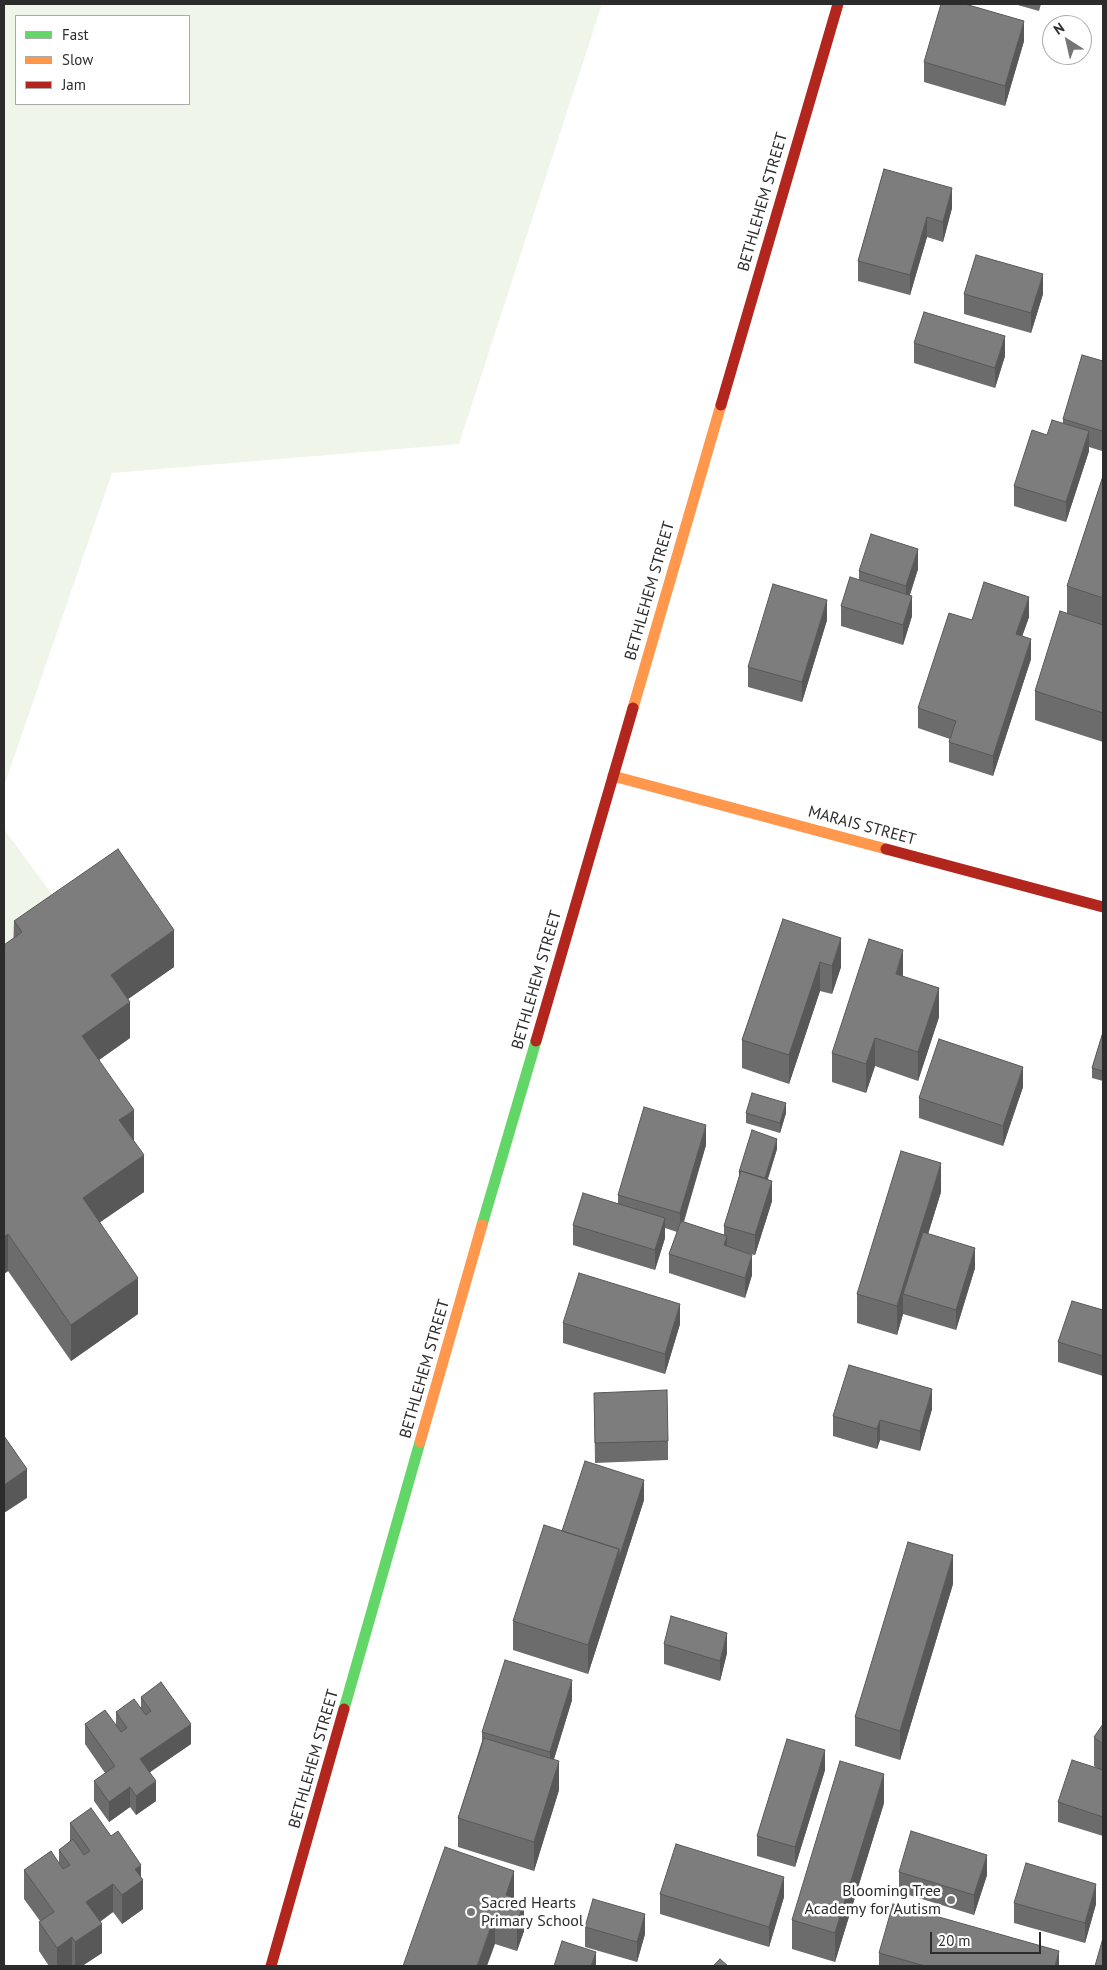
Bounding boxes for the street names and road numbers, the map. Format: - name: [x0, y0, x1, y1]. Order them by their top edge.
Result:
- street label: BETHLEHEM STREET: [734, 130, 792, 274]
- street label: BETHLEHEM STREET: [621, 519, 679, 663]
- street label: MARAIS STREET: [806, 802, 918, 850]
- street label: BETHLEHEM STREET: [508, 908, 566, 1052]
- street label: BETHLEHEM STREET: [396, 1297, 454, 1441]
- street label: BETHLEHEM STREET: [285, 1687, 343, 1831]

